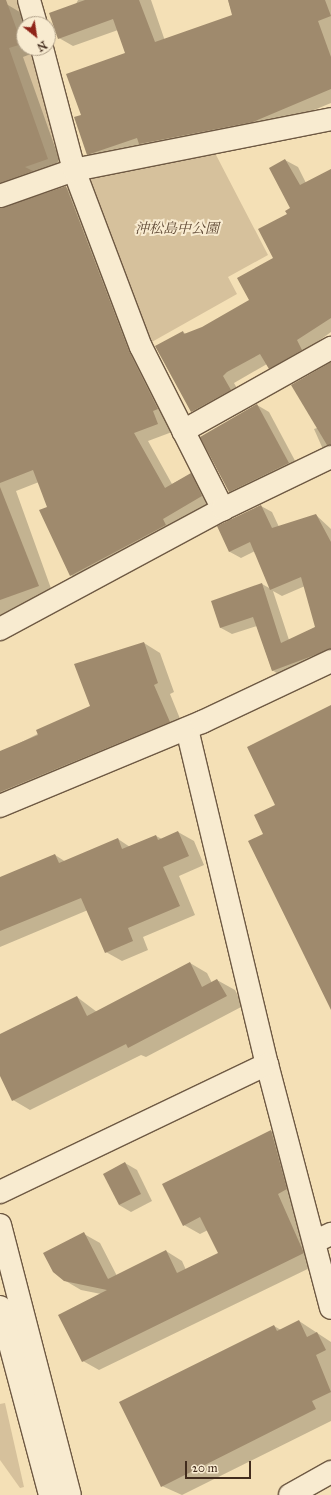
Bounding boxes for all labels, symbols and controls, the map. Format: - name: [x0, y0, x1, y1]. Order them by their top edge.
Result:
- north arrow: [16, 16, 56, 56]
- text: N: [34, 38, 49, 54]
- park label: 沖松島中公園: [135, 221, 219, 237]
- scale bar: [187, 1453, 253, 1479]
- text: 20 m: [192, 1461, 218, 1475]

